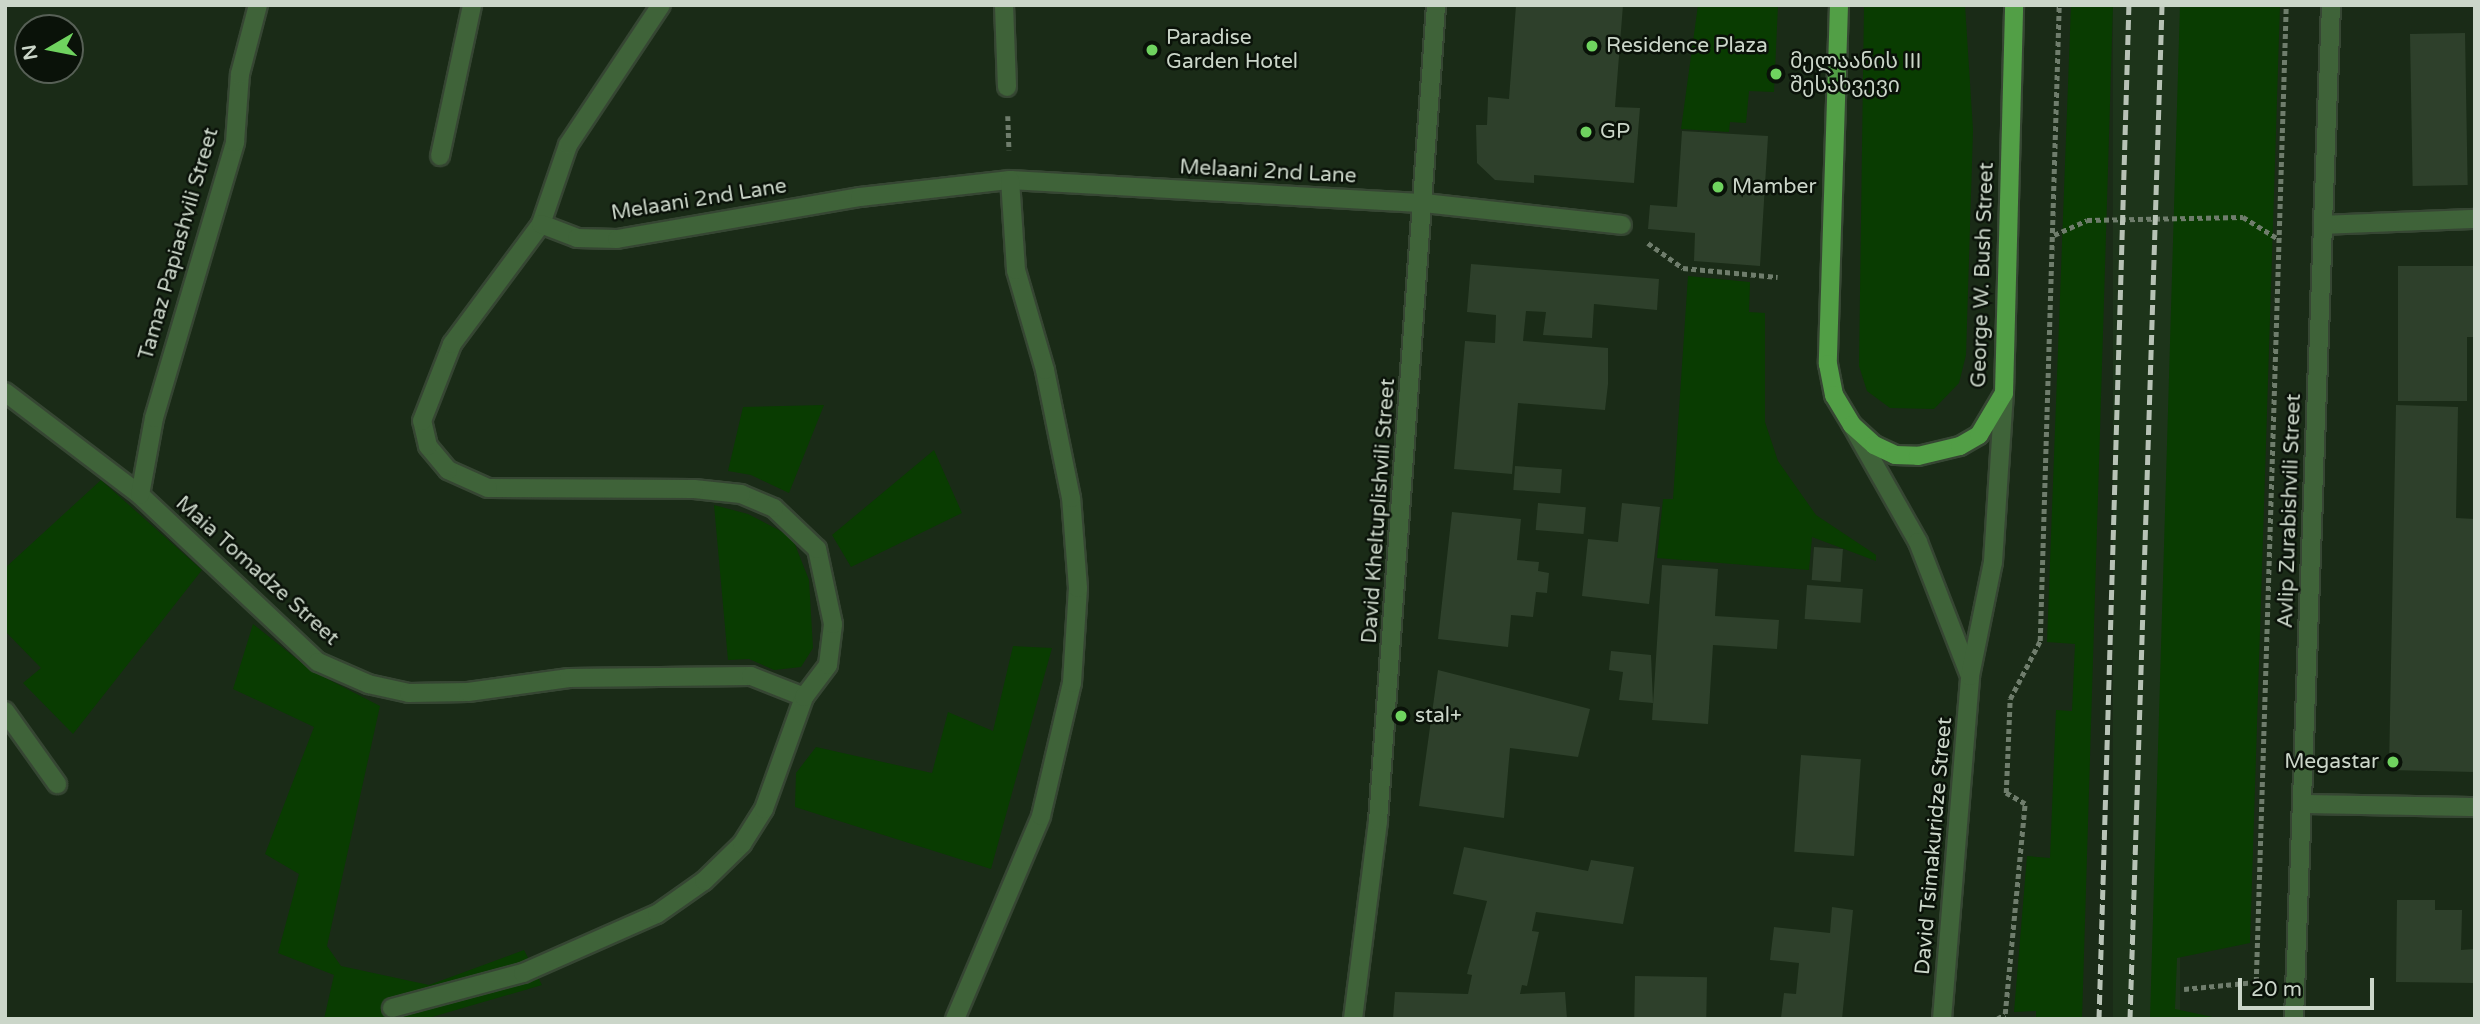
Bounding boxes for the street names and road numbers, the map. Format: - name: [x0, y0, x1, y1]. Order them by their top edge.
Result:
- street label: Tamaz Papiashvili Street: [134, 125, 224, 363]
- street label: Melaani 2nd Lane: [1179, 155, 1357, 189]
- street label: George W. Bush Street: [1966, 162, 2000, 388]
- street label: Melaani 2nd Lane: [609, 174, 789, 226]
- street label: David Kheltuplishvili Street: [1357, 378, 1401, 644]
- street label: Avlip Zurabishvili Street: [2273, 393, 2307, 629]
- street label: Maia Tomadze Street: [170, 491, 344, 651]
- street label: David Tsimakuridze Street: [1910, 716, 1958, 976]

